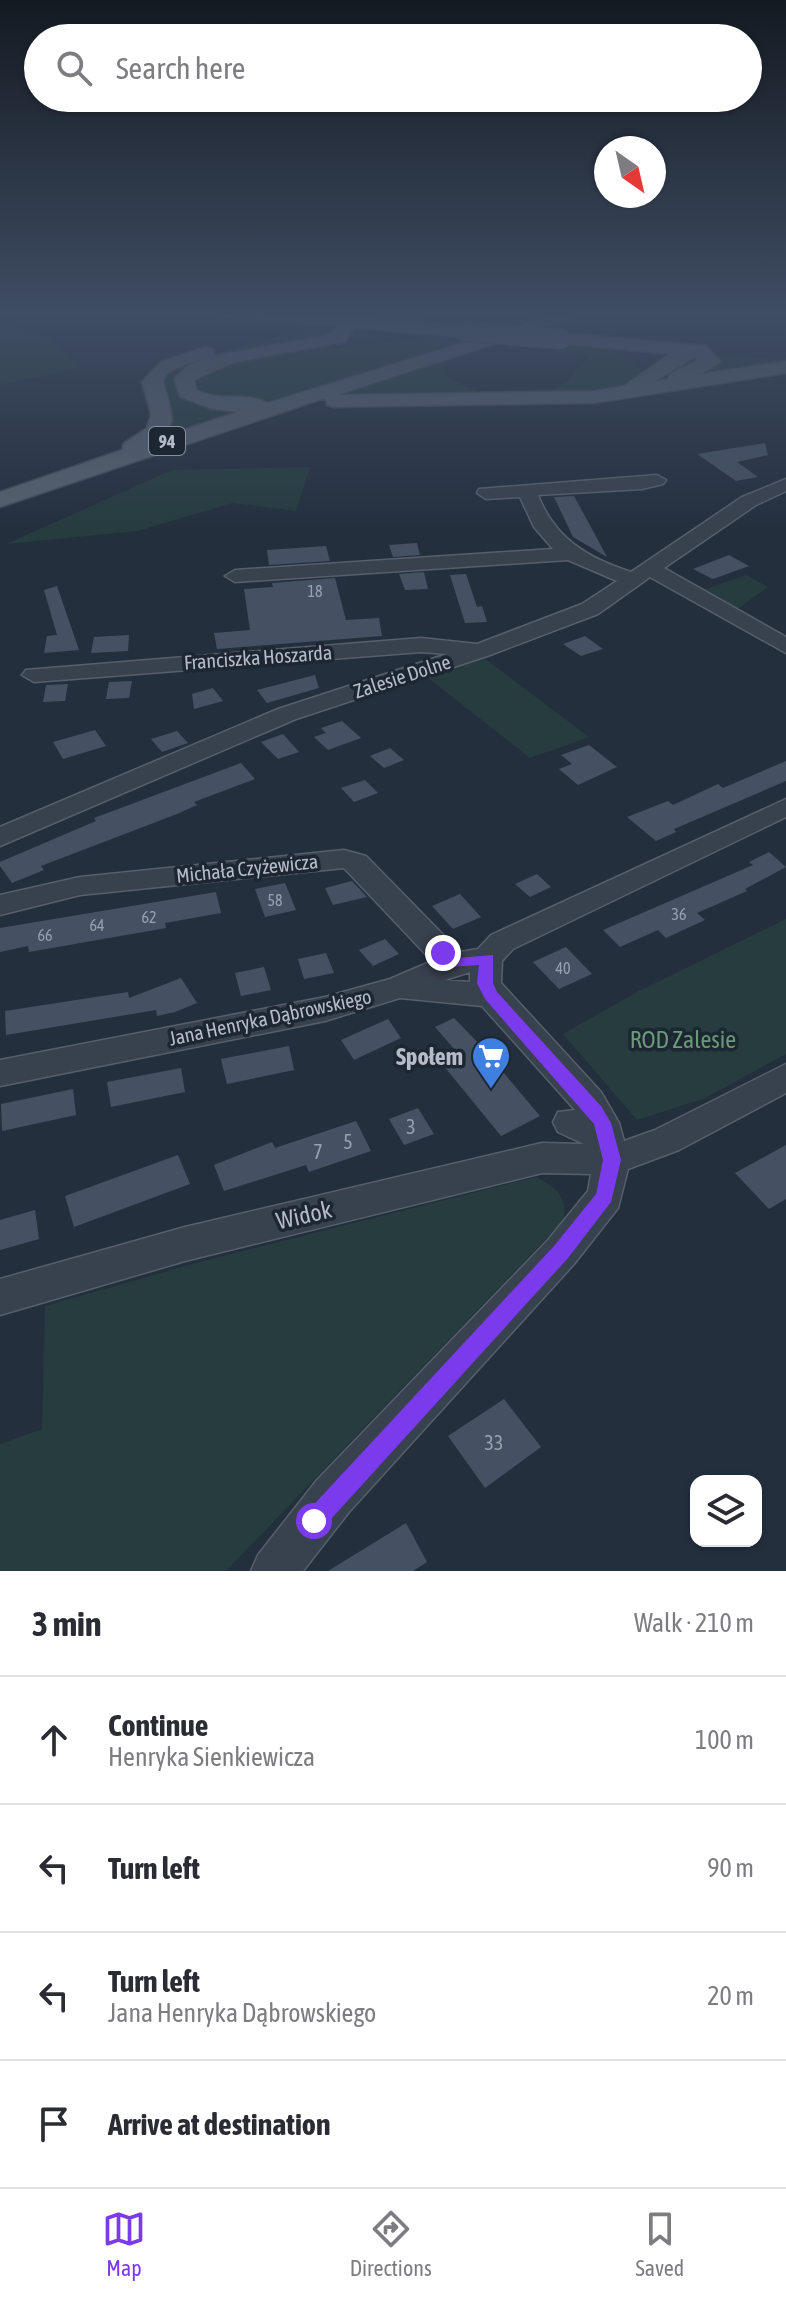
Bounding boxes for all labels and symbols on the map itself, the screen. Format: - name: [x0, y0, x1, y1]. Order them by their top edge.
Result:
- north arrow: [594, 136, 666, 208]
- road number: 94: [149, 427, 185, 455]
- house number: 18: [307, 582, 323, 600]
- street label: Franciszka Hoszarda: [183, 640, 333, 674]
- street label: Zalesie Dolne: [351, 650, 453, 702]
- street label: Michała Czyżewicza: [175, 849, 319, 887]
- house number: 58: [267, 891, 283, 909]
- house number: 36: [671, 905, 687, 923]
- house number: 62: [141, 908, 157, 926]
- house number: 64: [89, 916, 105, 934]
- house number: 66: [37, 926, 53, 944]
- route end: [425, 935, 461, 971]
- house number: 40: [555, 959, 571, 977]
- street label: Jana Henryka Dąbrowskiego: [167, 984, 373, 1050]
- park label: ROD Zalesie: [630, 1026, 736, 1053]
- supermarket icon: Społem: [470, 1035, 512, 1090]
- place label: Społem: [396, 1043, 463, 1070]
- house number: 3: [406, 1115, 416, 1138]
- house number: 5: [343, 1130, 353, 1153]
- house number: 7: [313, 1140, 323, 1163]
- street label: Widok: [274, 1195, 335, 1234]
- house number: 33: [485, 1431, 503, 1454]
- route start: [296, 1503, 332, 1539]

